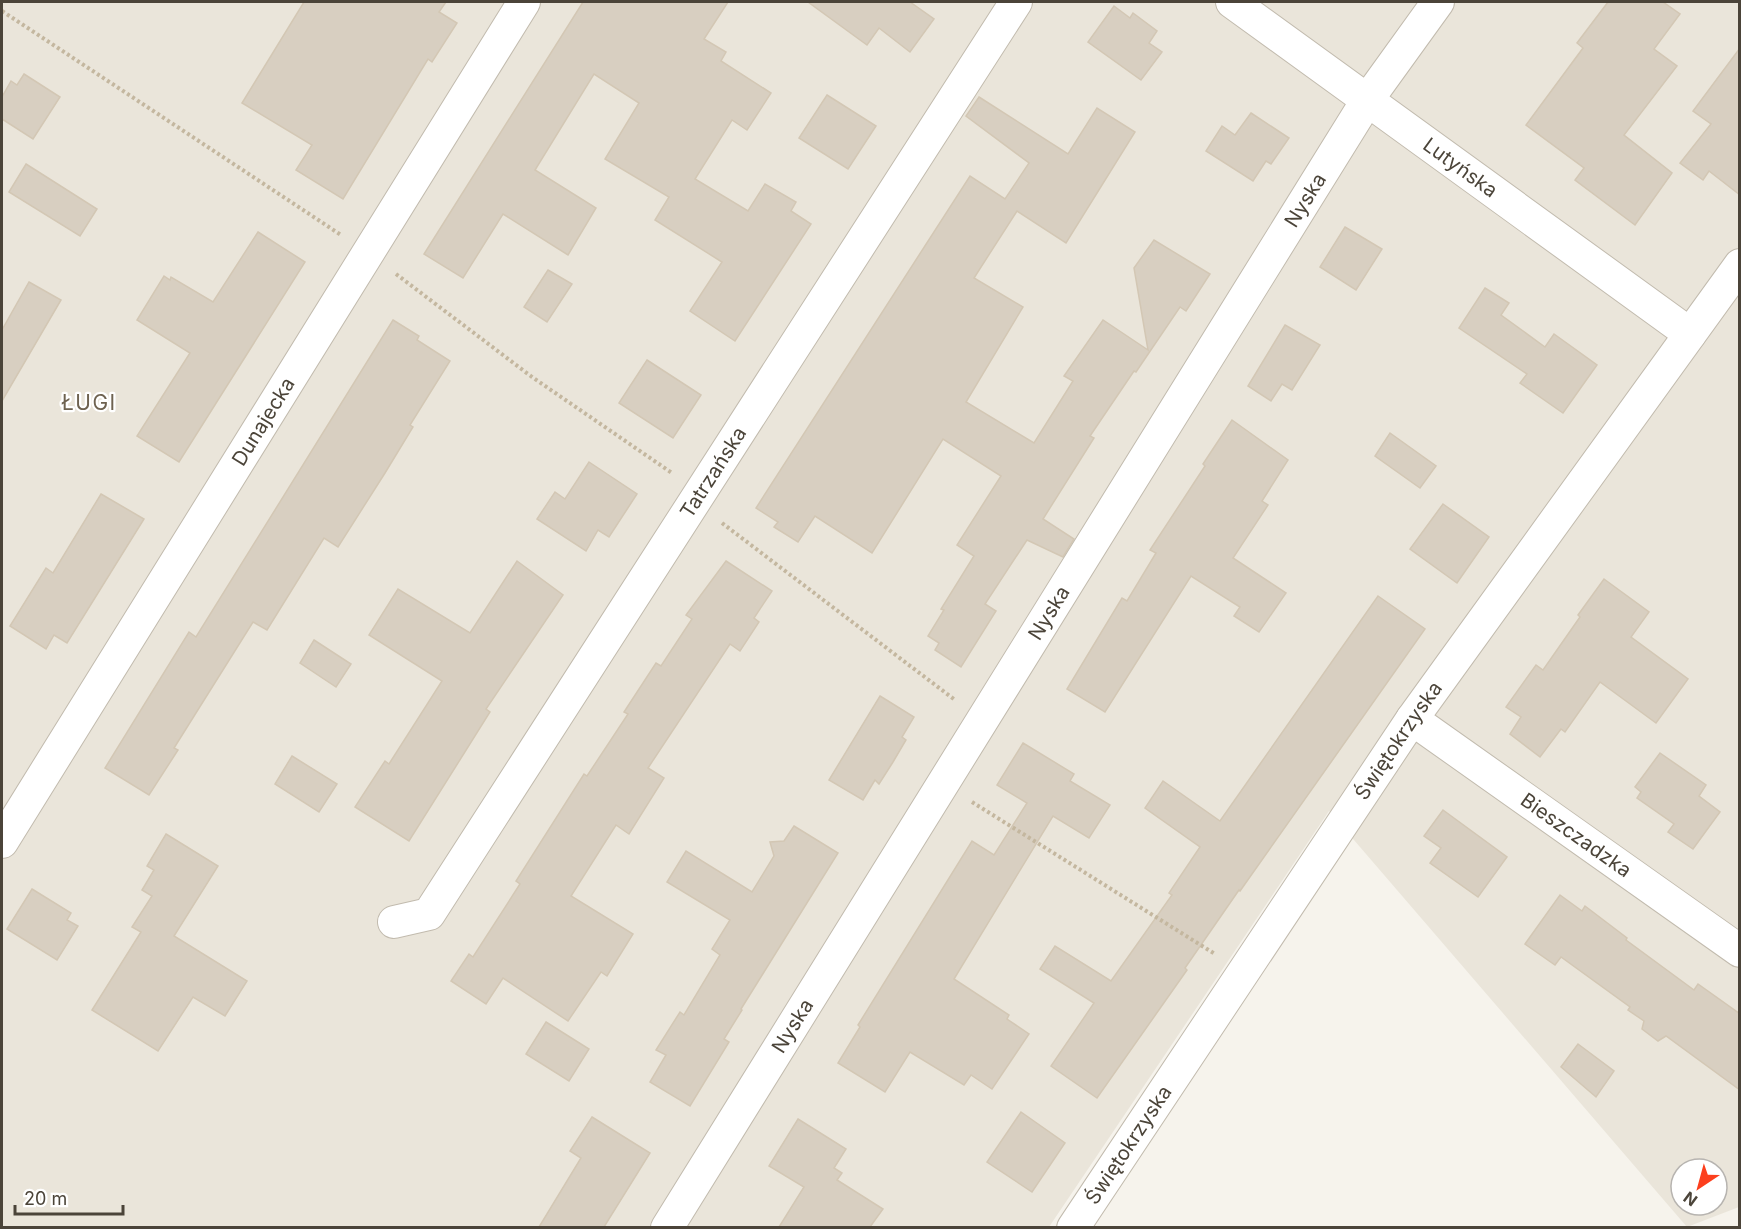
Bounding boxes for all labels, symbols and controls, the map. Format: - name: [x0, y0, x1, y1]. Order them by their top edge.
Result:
- street label: Lutyńska: [1418, 133, 1502, 202]
- street label: Nyska: [1279, 169, 1331, 232]
- street label: Dunajecka: [227, 373, 300, 470]
- district label: ŁUGI: [61, 390, 117, 415]
- street label: Tatrzańska: [675, 422, 751, 523]
- street label: Nyska: [1023, 581, 1075, 644]
- street label: Świętokrzyska: [1349, 677, 1447, 804]
- street label: Bieszczadzka: [1516, 788, 1636, 882]
- street label: Nyska: [767, 994, 818, 1057]
- street label: Świętokrzyska: [1079, 1081, 1177, 1209]
- north arrow: [1669, 1157, 1729, 1217]
- scale bar: [15, 1178, 123, 1216]
- text: N: [1679, 1187, 1701, 1211]
- text: 20 m: [24, 1188, 67, 1209]

